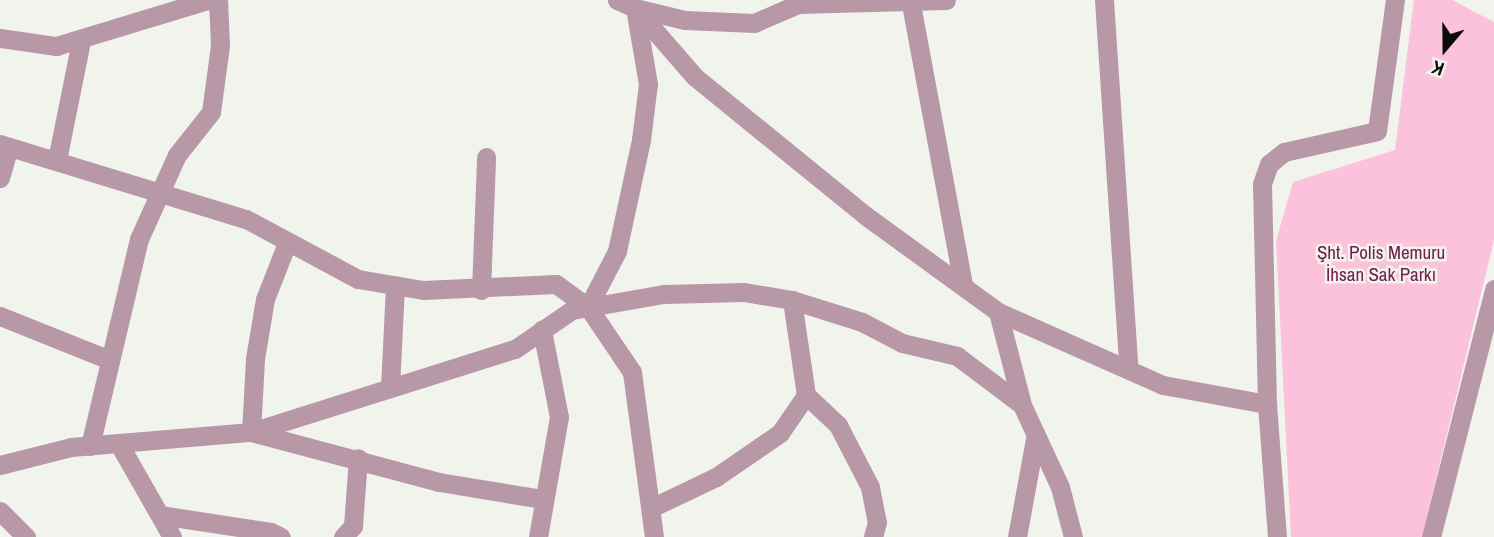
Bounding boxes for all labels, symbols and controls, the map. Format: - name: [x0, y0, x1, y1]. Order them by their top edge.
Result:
- north arrow: [1410, 14, 1480, 84]
- text: K: [1428, 55, 1448, 83]
- park label: Şht. Polis Memuru İhsan Sak Parkı: [1317, 242, 1445, 286]

